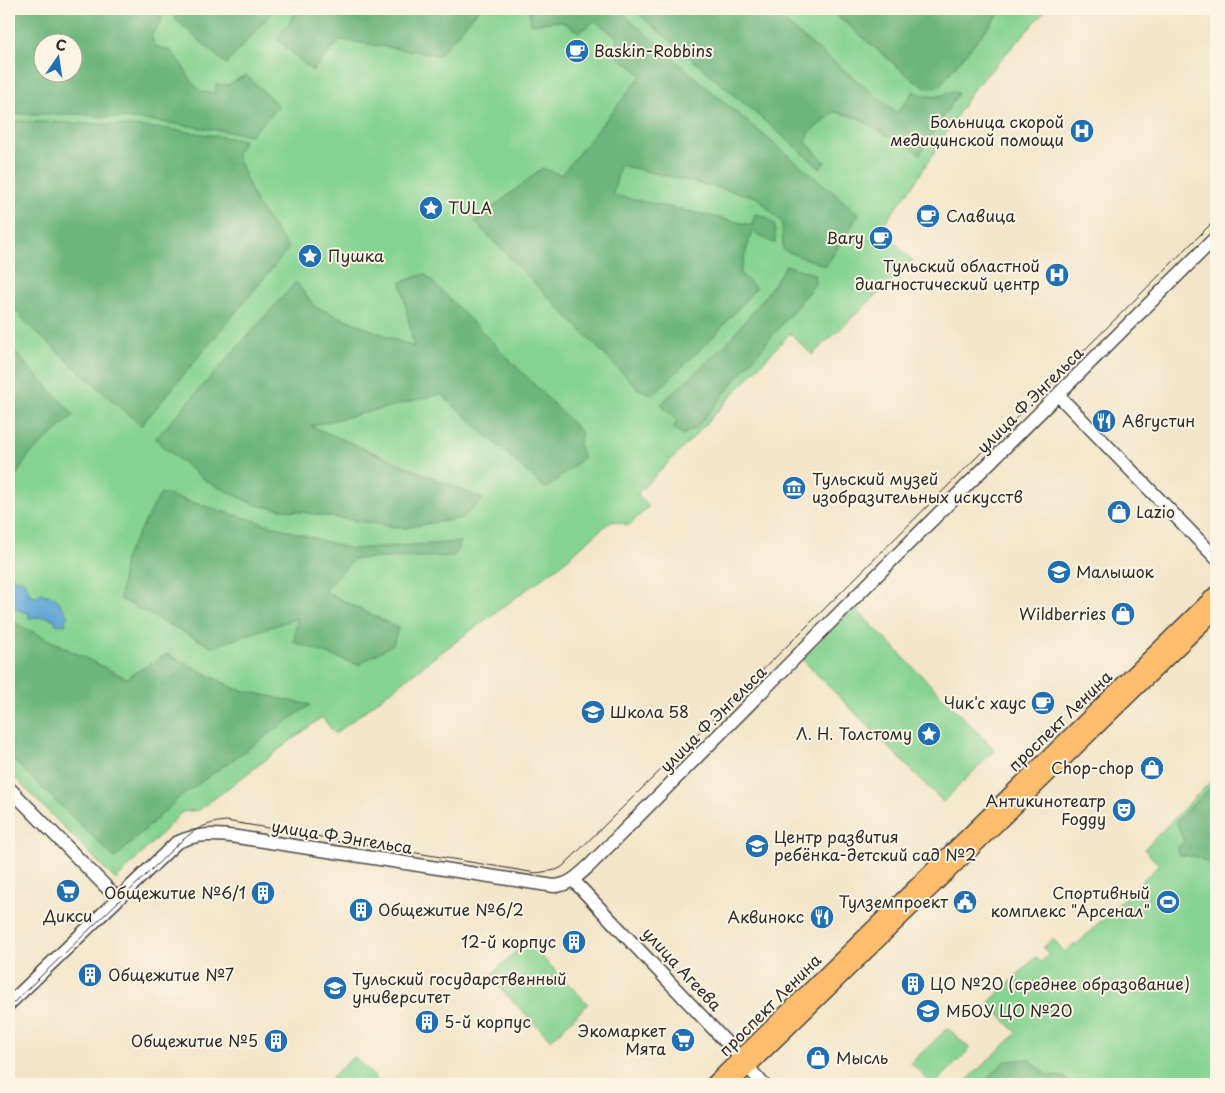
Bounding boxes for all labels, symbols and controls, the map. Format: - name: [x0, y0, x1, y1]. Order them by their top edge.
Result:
- north arrow: [32, 32, 82, 82]
- text: С: [54, 33, 69, 56]
- cafe icon: Baskin-Robbins: [564, 38, 590, 64]
- place label: Baskin-Robbins: [594, 38, 712, 62]
- place label: Больница скорой медицинской помощи: [890, 109, 1064, 151]
- hospital icon: Больница скорой медицинской помощи: [1069, 118, 1095, 144]
- place icon: TULA: [418, 195, 444, 221]
- place label: TULA: [448, 195, 493, 219]
- cafe icon: Славица: [915, 203, 941, 229]
- place label: Славица: [946, 203, 1015, 227]
- place label: Bary: [826, 225, 864, 249]
- cafe icon: Bary: [868, 225, 894, 251]
- place icon: Пушка: [297, 243, 323, 269]
- place label: Пушка: [328, 243, 384, 267]
- place label: Тульский областной диагностический центр: [855, 253, 1040, 295]
- hospital icon: Тульский областной диагностический центр: [1044, 262, 1070, 288]
- street label: улица Ф.Энгельса: [971, 341, 1088, 458]
- restaurant icon: Августин: [1091, 408, 1117, 434]
- place label: Августин: [1122, 408, 1195, 432]
- place label: Тульский музей изобразительных искусств: [812, 466, 1023, 508]
- museum icon: Тульский музей изобразительных искусств: [781, 475, 807, 501]
- shop icon: Lazio: [1106, 499, 1132, 525]
- place label: Lazio: [1136, 499, 1175, 523]
- school or university icon: Малышок: [1046, 559, 1072, 585]
- place label: Малышок: [1076, 559, 1155, 583]
- place label: Wildberries: [1019, 601, 1106, 625]
- shop icon: Wildberries: [1110, 601, 1136, 627]
- street label: улица Ф.Энгельса: [654, 660, 771, 777]
- street label: проспект Ленина: [1002, 664, 1117, 776]
- place label: Чик'с хаус: [944, 690, 1026, 714]
- cafe icon: Чик'с хаус: [1030, 690, 1056, 716]
- school or university icon: Школа 58: [580, 699, 606, 725]
- place label: Школа 58: [610, 699, 689, 723]
- place label: Л. Н. Толстому: [796, 721, 912, 745]
- place icon: Л. Н. Толстому: [916, 721, 942, 747]
- place label: Chop-chop: [1051, 755, 1134, 779]
- shop icon: Chop-chop: [1139, 755, 1165, 781]
- place label: Антикинотеатр Foggy: [986, 788, 1106, 830]
- theatre icon: Антикинотеатр Foggy: [1111, 797, 1137, 823]
- street label: улица Ф.Энгельса: [270, 813, 414, 859]
- place label: Центр развития ребёнка-детский сад №2: [774, 824, 976, 866]
- school or university icon: Центр развития ребёнка-детский сад №2: [744, 833, 770, 859]
- supermarket icon: Дикси: [55, 878, 81, 904]
- place label: Общежитие №6/1: [104, 880, 246, 904]
- building icon: Общежитие №6/1: [250, 880, 276, 906]
- place label: Спортивный комплекс "Арсенал": [990, 880, 1150, 922]
- place label: Тулземпроект: [839, 889, 948, 913]
- public building icon: Тулземпроект: [952, 889, 978, 915]
- sports icon: Спортивный комплекс "Арсенал": [1155, 889, 1181, 915]
- building icon: Общежитие №6/2: [348, 897, 374, 923]
- place label: Общежитие №6/2: [378, 897, 524, 921]
- place label: Дикси: [43, 903, 92, 927]
- place label: Аквинокс: [727, 904, 804, 928]
- restaurant icon: Аквинокс: [809, 904, 835, 930]
- street label: улица Агеева: [638, 921, 728, 1016]
- place label: 12-й корпус: [461, 929, 556, 953]
- building icon: 12-й корпус: [561, 929, 587, 955]
- street label: проспект Ленина: [713, 948, 826, 1061]
- building icon: Общежитие №7: [77, 962, 103, 988]
- place label: Общежитие №7: [108, 962, 234, 986]
- place label: Тульский государственный университет: [352, 966, 567, 1008]
- building icon: ЦО №20 (среднее образование): [900, 971, 926, 997]
- place label: ЦО №20 (среднее образование): [930, 971, 1190, 995]
- school or university icon: Тульский государственный университет: [322, 975, 348, 1001]
- school or university icon: МБОУ ЦО №20: [915, 998, 941, 1024]
- place label: МБОУ ЦО №20: [946, 998, 1072, 1022]
- building icon: 5-й корпус: [414, 1009, 440, 1035]
- place label: 5-й корпус: [444, 1009, 531, 1033]
- place label: Экомаркет Мята: [578, 1018, 666, 1060]
- supermarket icon: Экомаркет Мята: [670, 1027, 696, 1053]
- place label: Общежитие №5: [131, 1028, 258, 1052]
- building icon: Общежитие №5: [263, 1028, 289, 1054]
- shop icon: Мысль: [805, 1045, 831, 1071]
- place label: Мысль: [836, 1045, 888, 1069]

